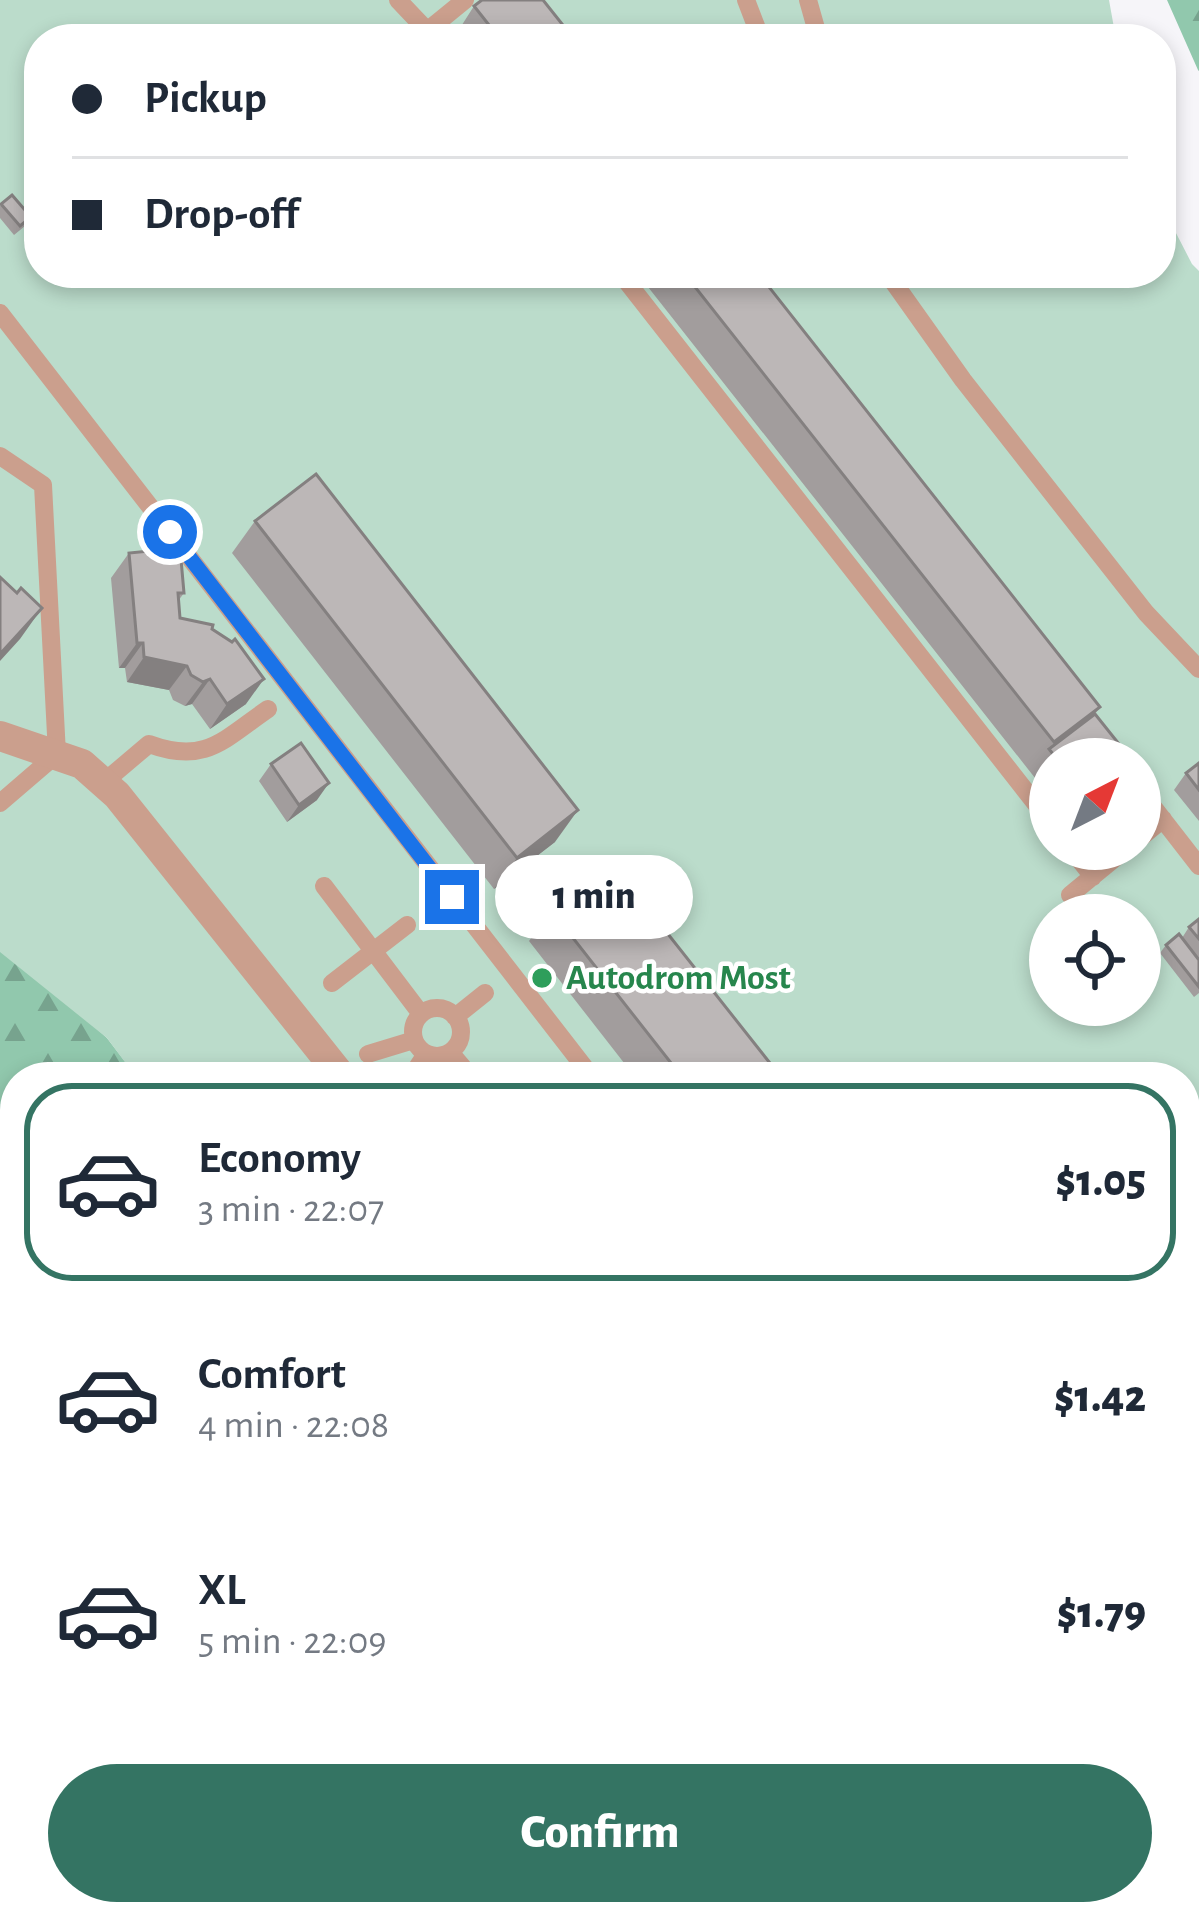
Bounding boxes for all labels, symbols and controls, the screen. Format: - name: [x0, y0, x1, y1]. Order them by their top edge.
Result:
- text: Pickup: [144, 76, 267, 121]
- text: Drop-off: [144, 192, 299, 237]
- route start: [143, 505, 197, 559]
- north arrow: [1029, 738, 1161, 870]
- map controls: [1029, 738, 1161, 1026]
- callout: 1 min: [494, 855, 692, 939]
- route end: [425, 870, 479, 924]
- text: 1 min: [552, 877, 636, 916]
- button: locate: [1029, 894, 1161, 1026]
- place label: Autodrom Most: [566, 960, 791, 996]
- marker: Autodrom Most: [529, 965, 555, 991]
- icon: car: [54, 1128, 162, 1236]
- text: Economy: [198, 1136, 361, 1181]
- text: $1.05: [1056, 1159, 1146, 1204]
- text: 3 min · 22:07: [198, 1190, 384, 1229]
- icon: car: [54, 1344, 162, 1452]
- text: Comfort: [198, 1352, 346, 1397]
- text: $1.42: [1054, 1375, 1146, 1420]
- text: 4 min · 22:08: [198, 1406, 389, 1445]
- icon: car: [54, 1560, 162, 1668]
- text: XL: [198, 1568, 246, 1613]
- text: $1.79: [1057, 1591, 1146, 1636]
- text: 5 min · 22:09: [198, 1622, 387, 1661]
- button: Confirm: [48, 1764, 1152, 1902]

